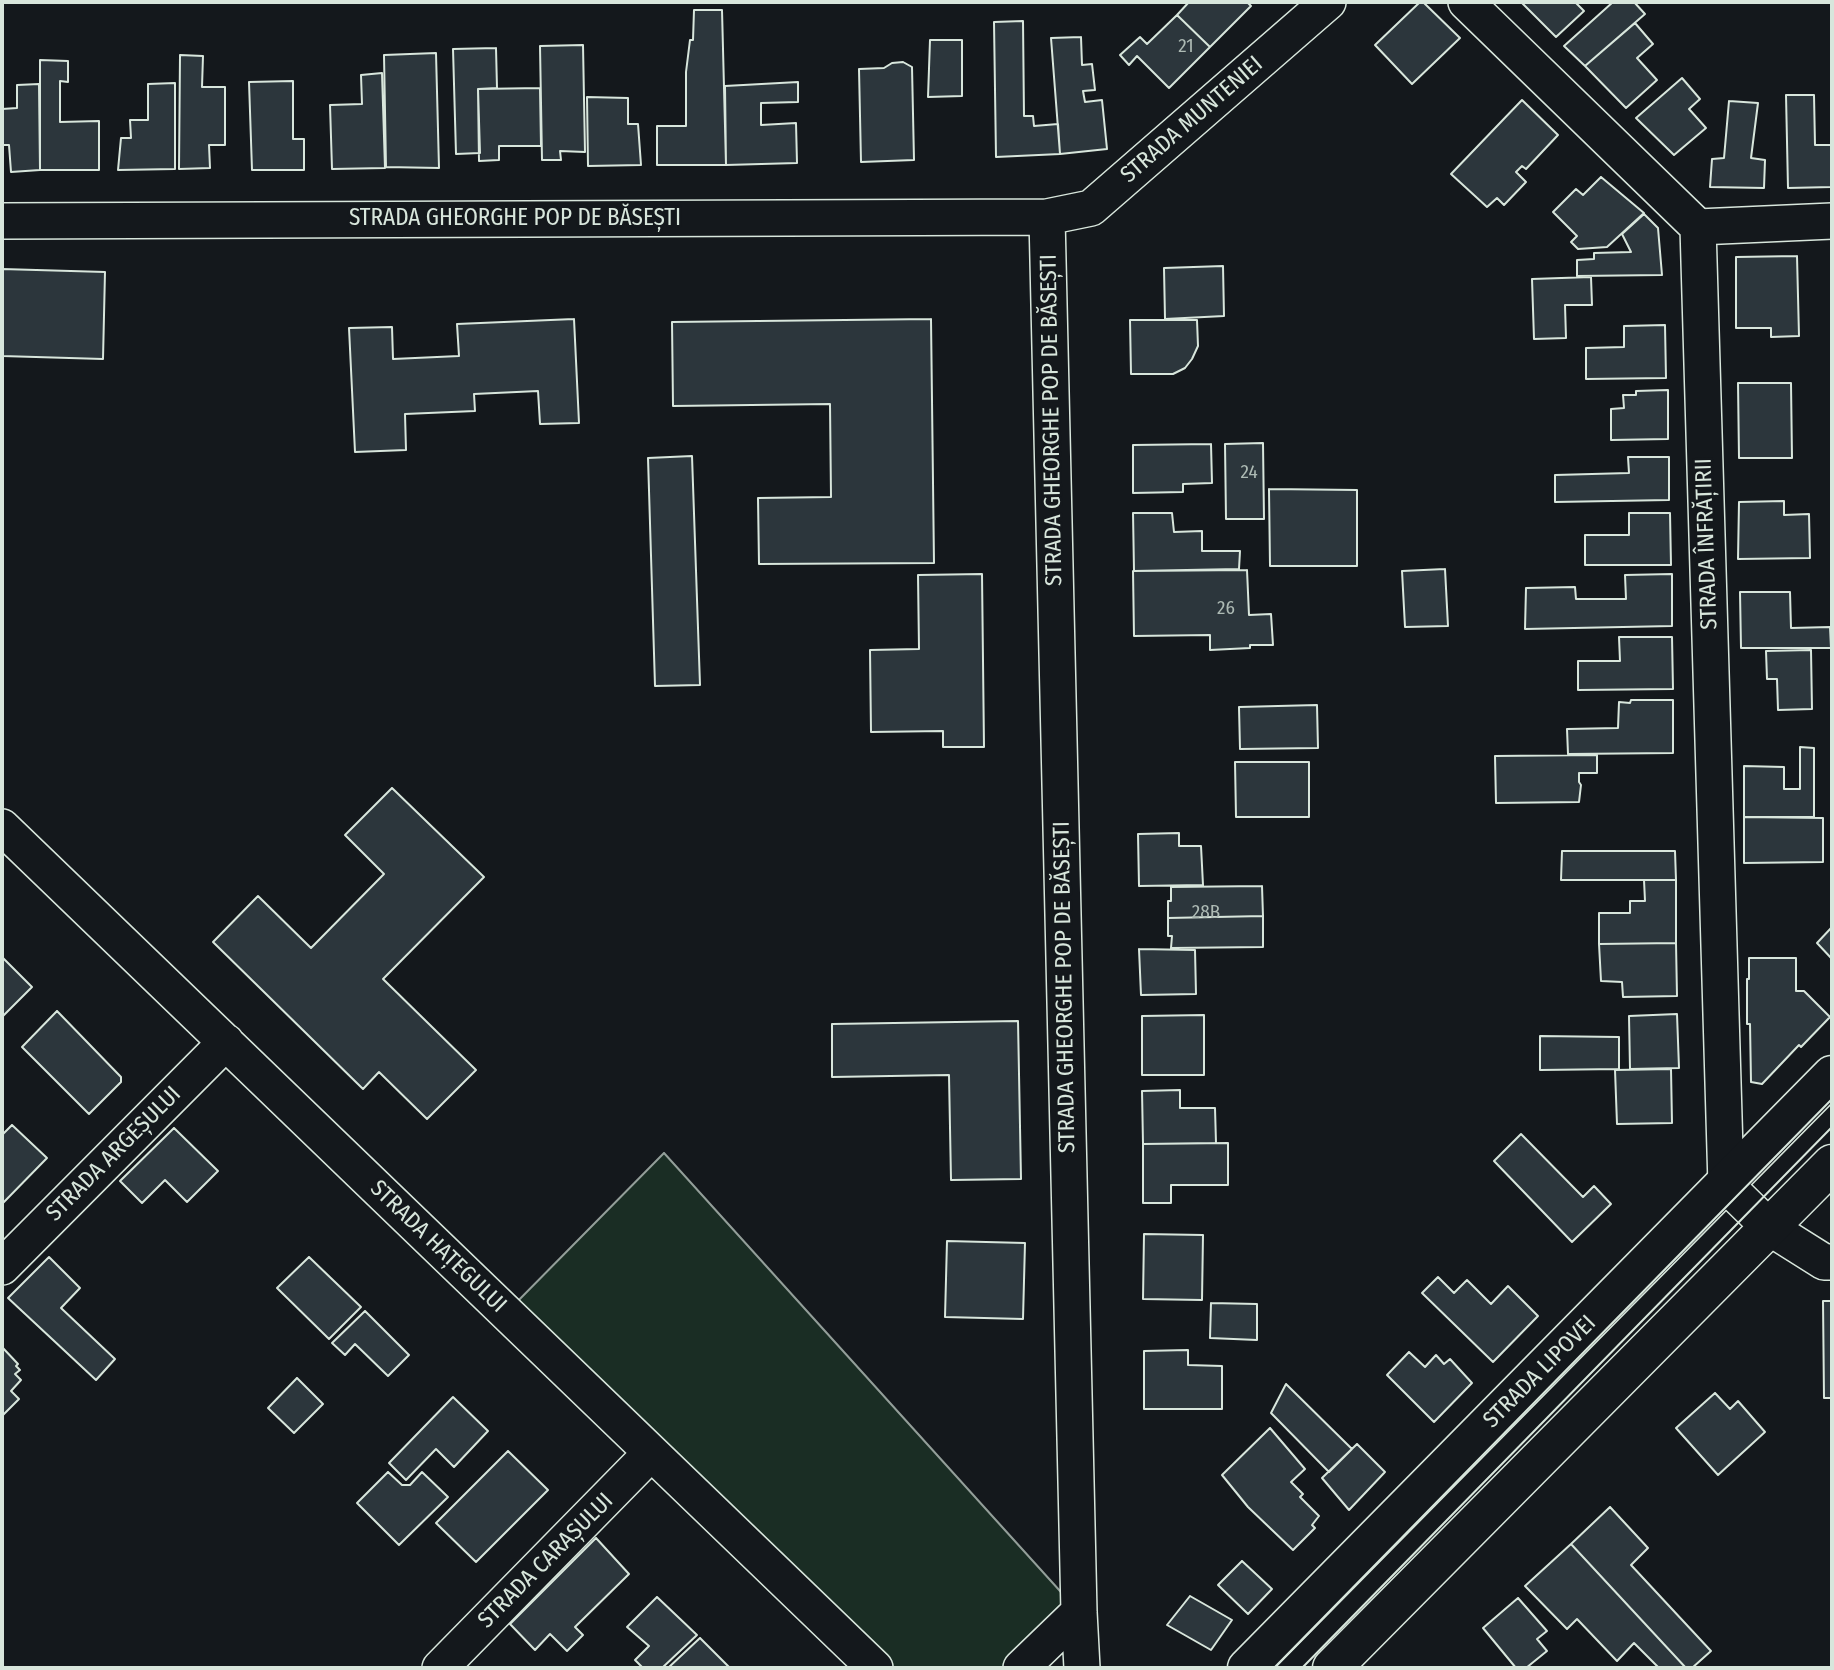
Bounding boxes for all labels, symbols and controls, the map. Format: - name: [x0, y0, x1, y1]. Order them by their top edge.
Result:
- house number: 21: [1178, 36, 1194, 58]
- street label: STRADA MUNTENIEI: [1115, 51, 1269, 189]
- street label: STRADA GHEORGHE POP DE BĂSEȘTI: [349, 205, 681, 233]
- street label: STRADA GHEORGHE POP DE BĂSEȘTI: [1035, 254, 1069, 586]
- street label: STRADA ÎNFRĂȚIRII: [1690, 458, 1724, 630]
- house number: 24: [1240, 462, 1258, 484]
- house number: 26: [1217, 598, 1235, 620]
- street label: STRADA GHEORGHE POP DE BĂSEȘTI: [1048, 821, 1082, 1153]
- house number: 28B: [1192, 902, 1220, 924]
- street label: STRADA ARGEȘULUI: [41, 1081, 187, 1227]
- street label: STRADA HAȚEGULUI: [364, 1175, 512, 1319]
- street label: STRADA LIPOVEI: [1478, 1310, 1602, 1434]
- street label: STRADA CARAȘULUI: [473, 1488, 619, 1634]

